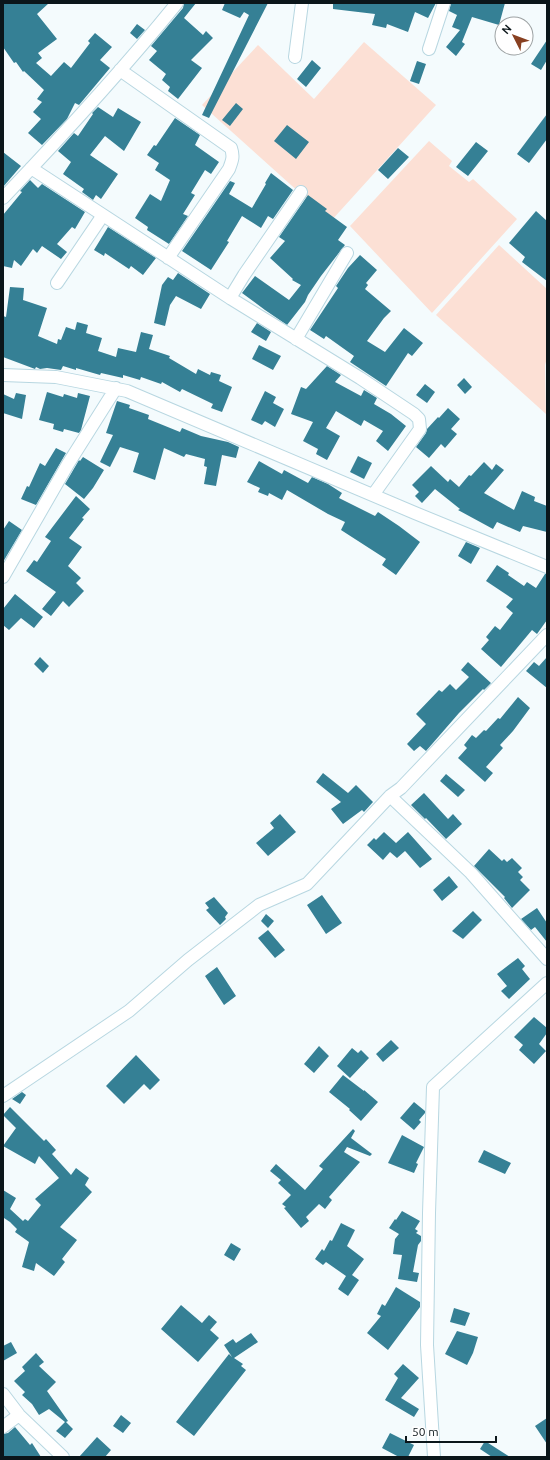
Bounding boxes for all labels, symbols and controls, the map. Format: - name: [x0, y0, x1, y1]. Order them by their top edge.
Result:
- north arrow: [494, 16, 534, 56]
- text: N: [499, 22, 514, 36]
- scale bar: [406, 1418, 496, 1444]
- text: 50 m: [412, 1425, 439, 1438]

